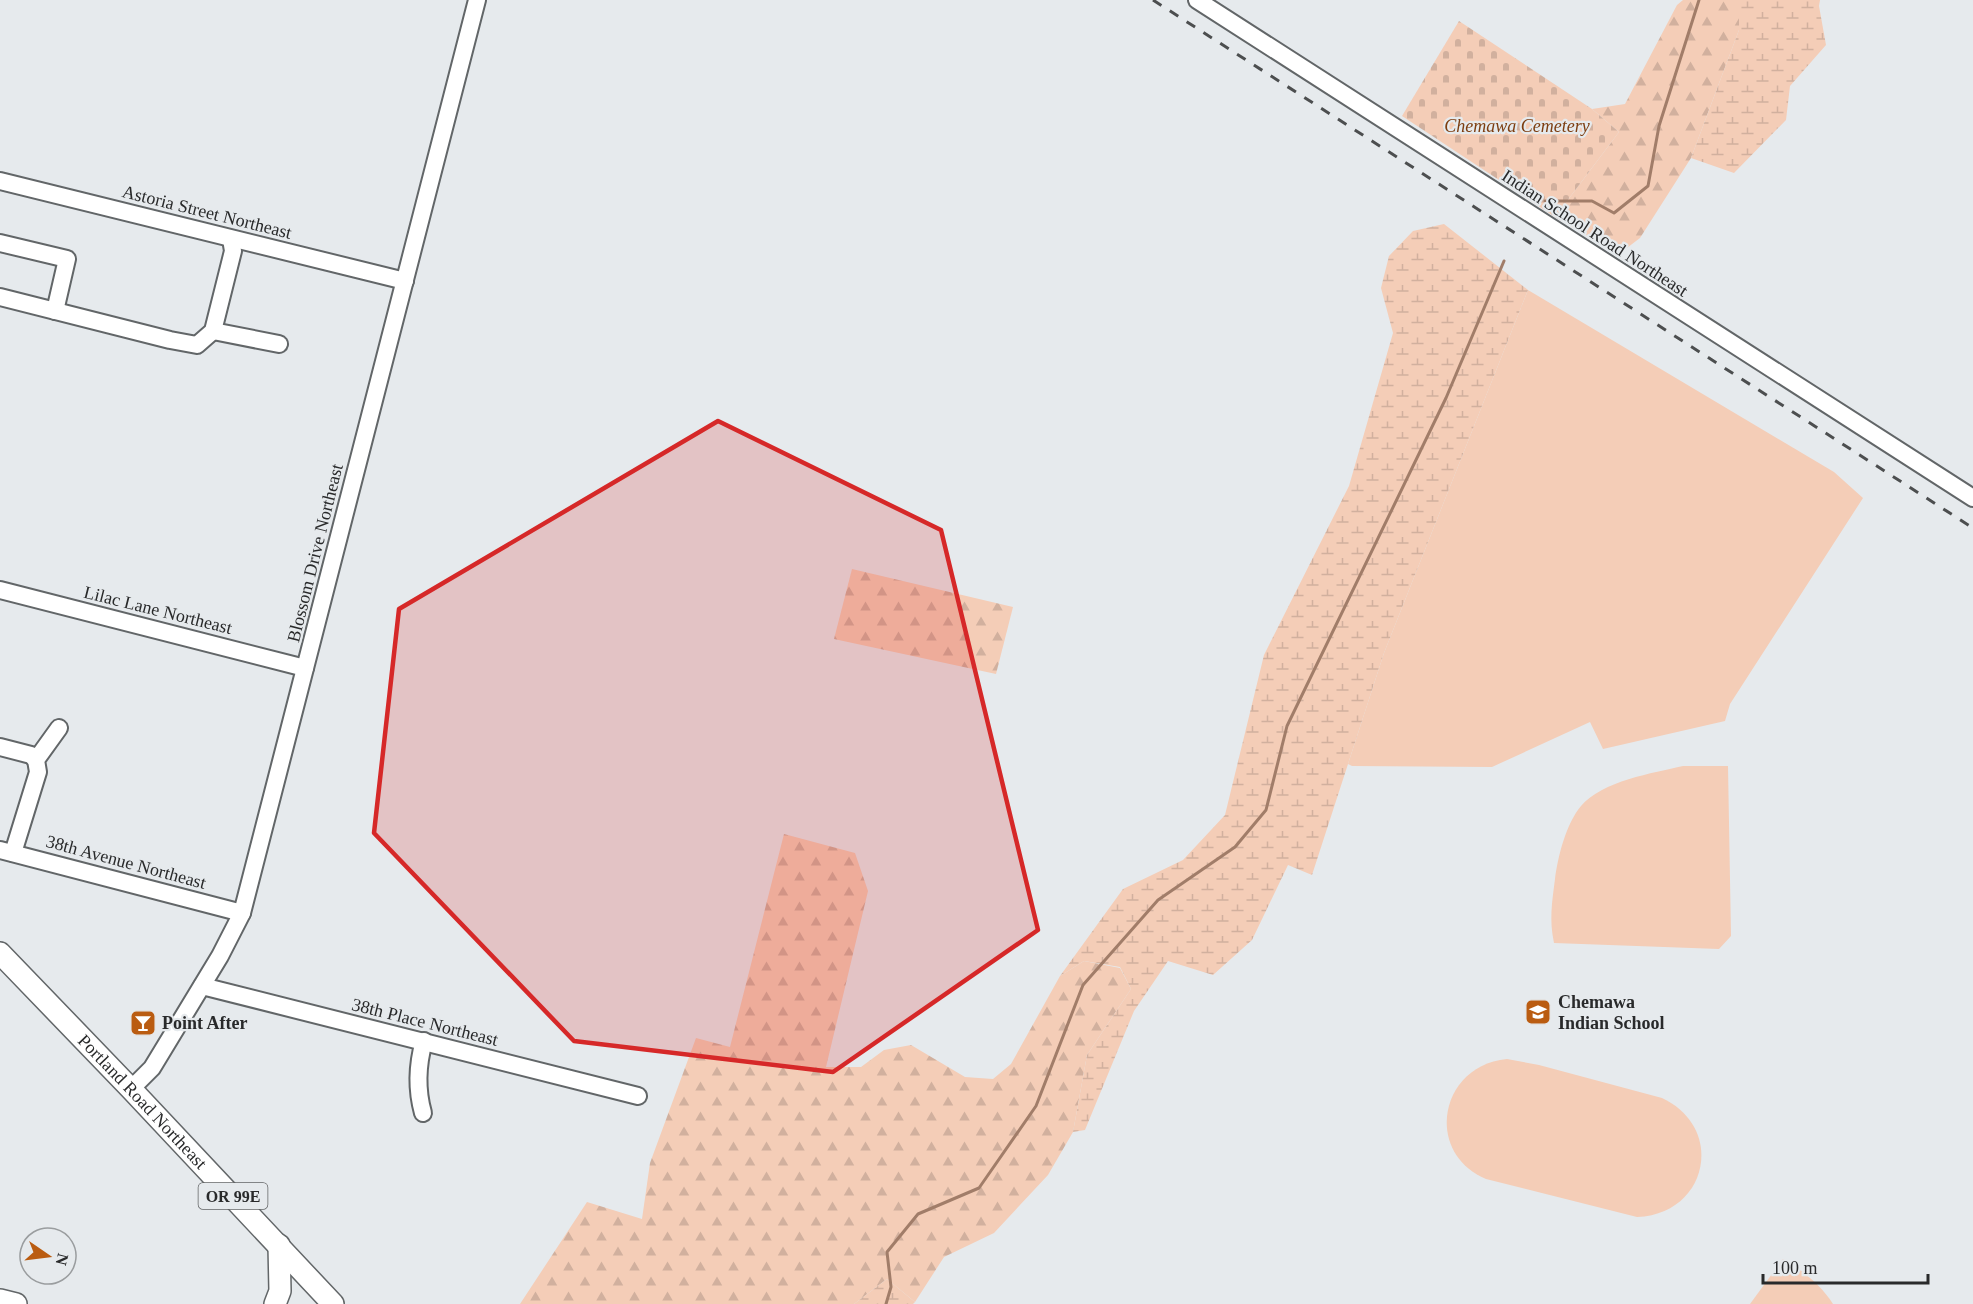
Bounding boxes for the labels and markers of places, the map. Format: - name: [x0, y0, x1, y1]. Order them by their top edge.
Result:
- place label: Chemawa Indian School: [1558, 992, 1665, 1033]
- school or university icon: Chemawa Indian School: [1523, 997, 1553, 1027]
- bar icon: Point After: [128, 1008, 158, 1038]
- place label: Point After: [162, 1013, 247, 1033]

